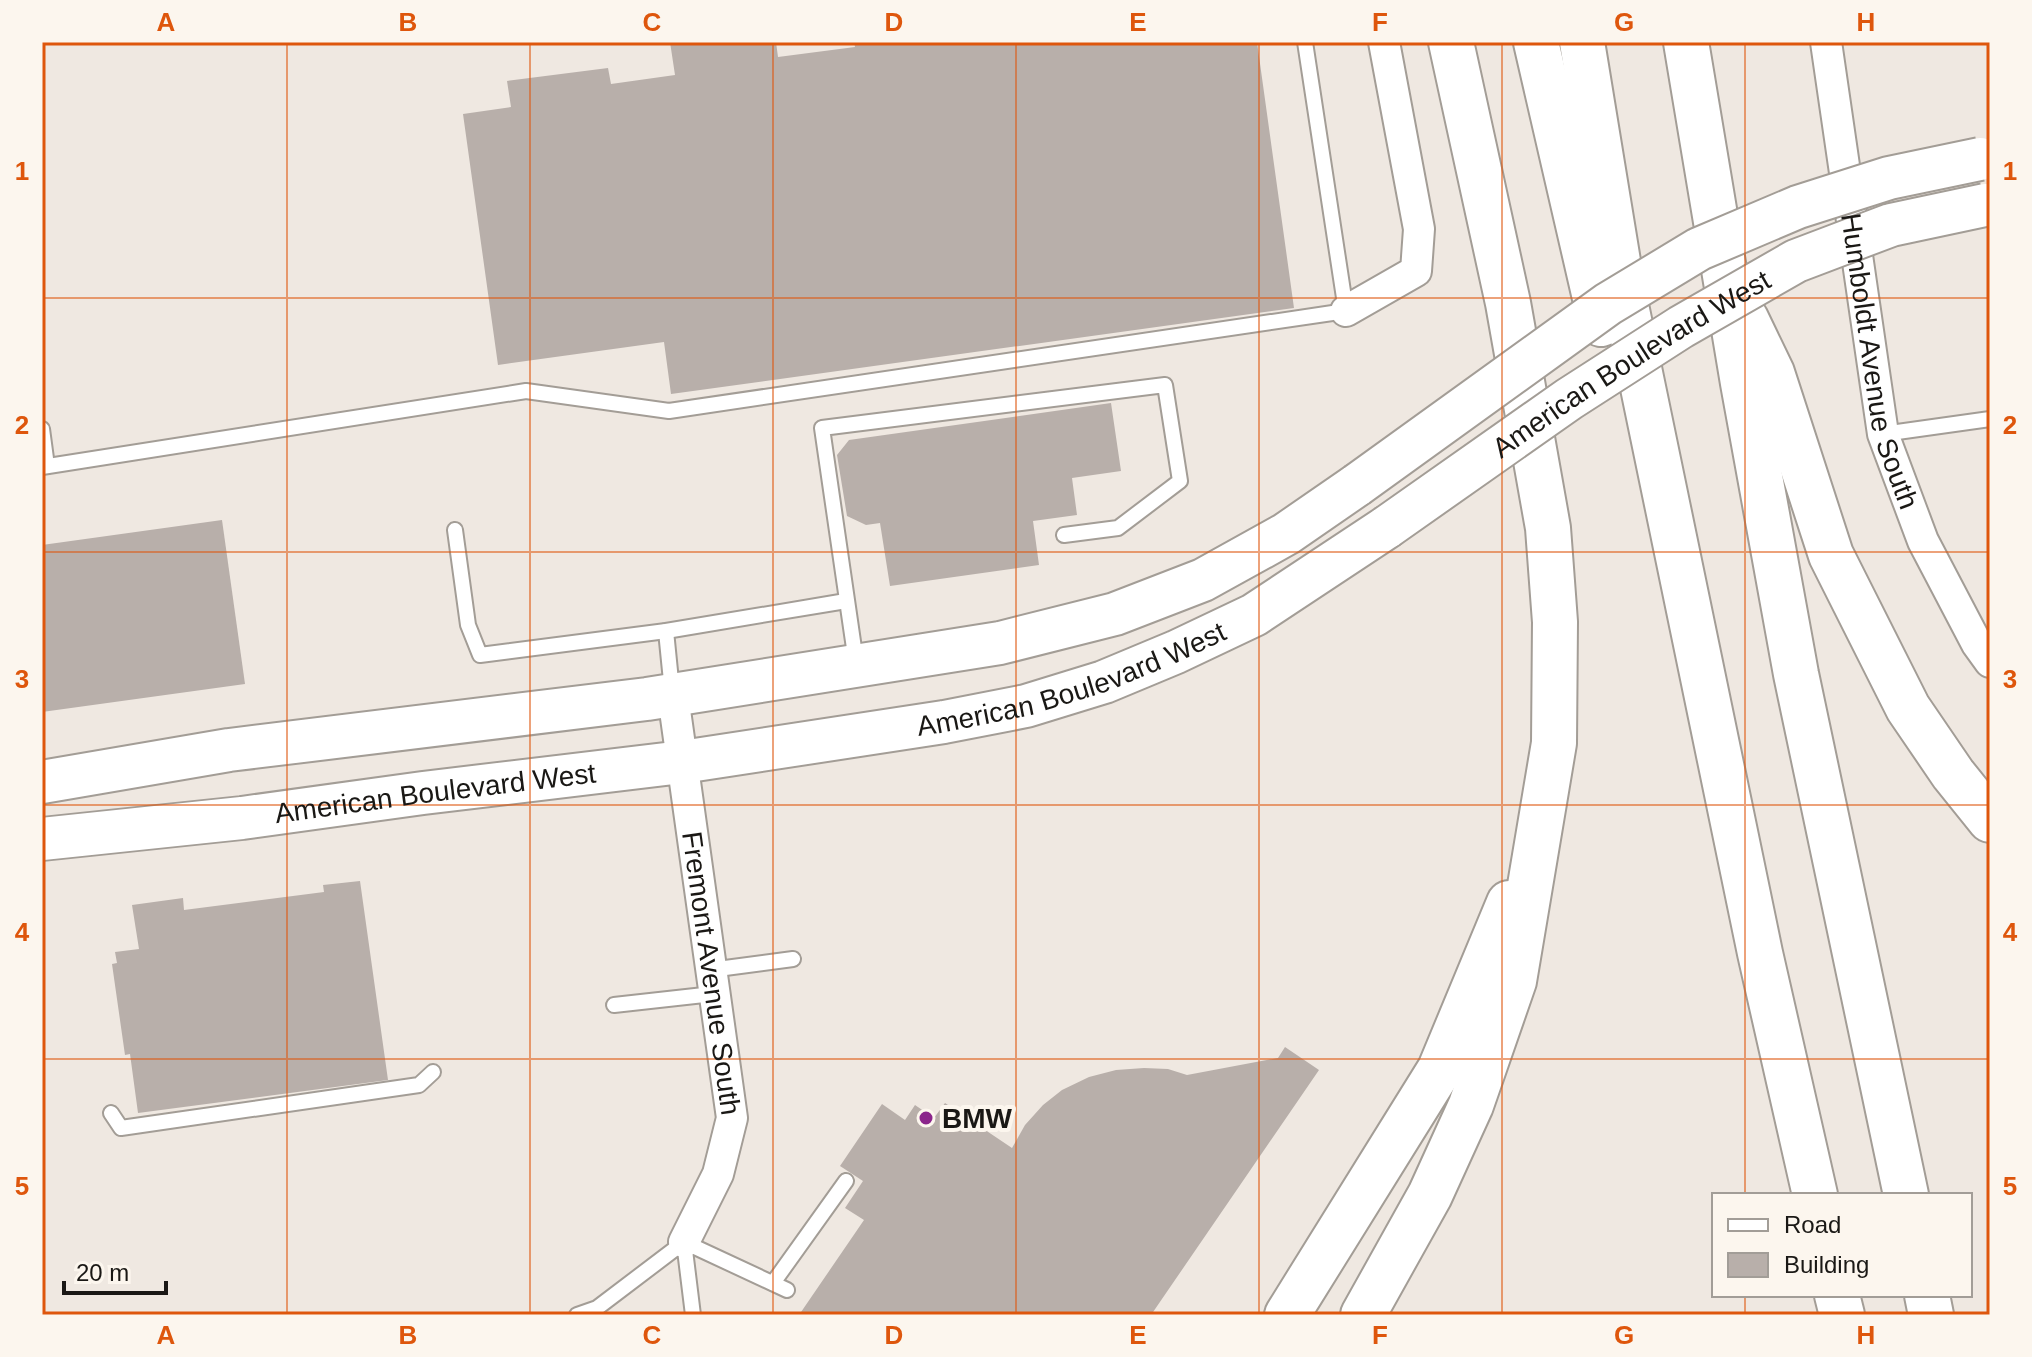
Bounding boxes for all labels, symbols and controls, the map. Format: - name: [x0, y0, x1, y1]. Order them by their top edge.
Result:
- text: A: [157, 7, 176, 37]
- text: B: [399, 7, 417, 37]
- text: C: [643, 7, 662, 37]
- text: D: [885, 7, 903, 37]
- text: E: [1129, 7, 1147, 37]
- text: F: [1372, 7, 1388, 37]
- text: G: [1614, 7, 1634, 37]
- text: H: [1857, 7, 1875, 37]
- text: 1: [15, 156, 29, 186]
- text: 1: [2003, 156, 2017, 186]
- street label: Humboldt Avenue South: [1835, 211, 1925, 513]
- street label: American Boulevard West: [1487, 264, 1776, 464]
- text: 2: [15, 410, 29, 440]
- text: 2: [2003, 410, 2017, 440]
- street label: American Boulevard West: [915, 616, 1231, 742]
- text: 3: [15, 664, 29, 694]
- text: 3: [2003, 664, 2017, 694]
- street label: American Boulevard West: [273, 757, 598, 829]
- street label: Fremont Avenue South: [676, 830, 746, 1117]
- text: 4: [15, 917, 30, 947]
- text: 4: [2003, 917, 2018, 947]
- place label: BMW: [942, 1103, 1013, 1134]
- marker: BMW: [917, 1109, 935, 1127]
- text: 5: [15, 1171, 29, 1201]
- text: 5: [2003, 1171, 2017, 1201]
- legend: [1712, 1193, 1972, 1297]
- text: Road: [1784, 1211, 1841, 1238]
- scale bar: [64, 1245, 166, 1295]
- text: Building: [1784, 1251, 1869, 1278]
- text: 20 m: [76, 1259, 129, 1286]
- text: A: [157, 1320, 176, 1350]
- text: B: [399, 1320, 417, 1350]
- text: C: [643, 1320, 662, 1350]
- text: D: [885, 1320, 903, 1350]
- text: E: [1129, 1320, 1147, 1350]
- text: F: [1372, 1320, 1388, 1350]
- text: G: [1614, 1320, 1634, 1350]
- text: H: [1857, 1320, 1875, 1350]

